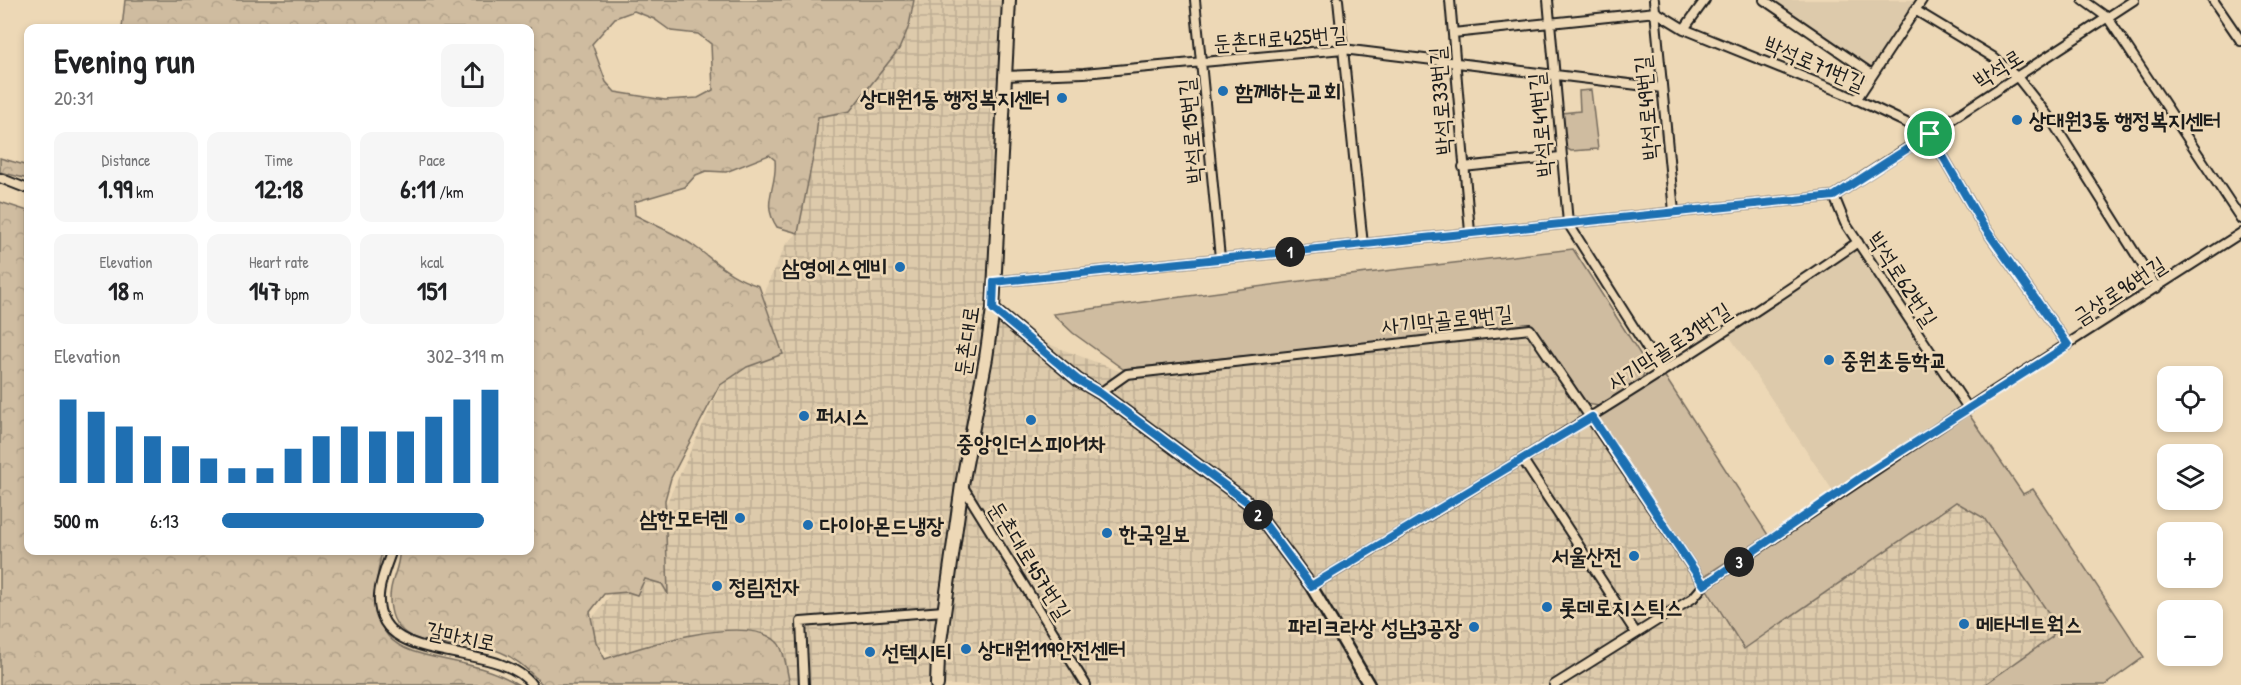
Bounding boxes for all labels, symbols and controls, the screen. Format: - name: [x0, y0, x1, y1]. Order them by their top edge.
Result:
- street label: 둔촌대로425번길: [1212, 18, 1348, 58]
- street label: 박석로71번길: [1760, 28, 1871, 98]
- text: Evening run: [54, 39, 195, 83]
- street label: 박석로: [1968, 41, 2028, 95]
- button: share: [441, 44, 504, 107]
- street label: 박석로33번길: [1421, 46, 1459, 156]
- street label: 박석로49번길: [1626, 54, 1666, 162]
- street label: 박석로41번길: [1520, 71, 1560, 178]
- place label: 함께하는교회: [1234, 76, 1341, 106]
- street label: 박석로15번길: [1170, 77, 1210, 185]
- place label: 상대원1동 행정복지센터: [859, 83, 1050, 113]
- text: 20:31: [54, 84, 93, 111]
- marker: 함께하는교회: [1216, 84, 1230, 98]
- marker: 상대원1동 행정복지센터: [1055, 91, 1069, 105]
- place label: 상대원3동 행정복지센터: [2028, 105, 2221, 135]
- pin: [1904, 108, 1955, 159]
- marker: 상대원3동 행정복지센터: [2010, 113, 2024, 127]
- icon: arrive: [1913, 117, 1946, 150]
- text: Distance: [102, 149, 150, 171]
- text: Time: [265, 149, 293, 171]
- text: Pace: [419, 149, 445, 171]
- text: 1.99: [98, 171, 132, 206]
- text: 12:18: [255, 171, 303, 206]
- text: 6:11: [400, 171, 436, 206]
- text: km: [132, 181, 154, 203]
- text: /km: [436, 181, 464, 203]
- street label: 박석로62번길: [1861, 226, 1945, 333]
- pin: 1: [1275, 237, 1305, 267]
- text: 1: [1287, 241, 1293, 263]
- street label: 금상로96번길: [2067, 249, 2172, 331]
- text: Elevation: [99, 251, 153, 273]
- text: Heart rate: [249, 251, 309, 273]
- text: kcal: [420, 251, 444, 273]
- place label: 삼영에스엔비: [782, 252, 888, 282]
- marker: 삼영에스엔비: [893, 260, 907, 274]
- text: 18: [108, 273, 129, 308]
- text: 147: [249, 273, 281, 308]
- text: 151: [417, 273, 447, 308]
- text: m: [129, 283, 144, 305]
- text: bpm: [281, 283, 309, 305]
- street label: 사기막골로31번길: [1601, 295, 1737, 397]
- street label: 사기막골로9번길: [1380, 297, 1514, 341]
- street label: 둔촌대로: [946, 304, 986, 378]
- text: Elevation: [54, 342, 120, 369]
- text: 302–319 m: [427, 342, 504, 369]
- place label: 중원초등학교: [1841, 345, 1947, 375]
- marker: 중원초등학교: [1822, 353, 1836, 367]
- map controls: [2157, 366, 2223, 666]
- button: locate: [2157, 366, 2223, 432]
- place label: 퍼시스: [816, 401, 869, 431]
- marker: 퍼시스: [797, 409, 811, 423]
- marker: 중앙인더스피아1차: [1024, 413, 1038, 427]
- place label: 중앙인더스피아1차: [956, 428, 1106, 458]
- button: layers: [2157, 444, 2223, 510]
- street label: 둔촌대로457번길: [982, 495, 1079, 625]
- pin: 2: [1243, 500, 1273, 530]
- place label: 삼한모터렌: [639, 503, 728, 533]
- text: 2: [1254, 504, 1262, 526]
- text: 500 m: [54, 507, 99, 534]
- text: 6:13: [150, 507, 179, 534]
- place label: 다이아몬드냉장: [820, 510, 944, 540]
- marker: 삼한모터렌: [733, 511, 747, 525]
- marker: 다이아몬드냉장: [801, 518, 815, 532]
- place label: 한국일보: [1118, 518, 1190, 548]
- button: +: [2157, 522, 2223, 588]
- marker: 한국일보: [1100, 526, 1114, 540]
- place label: 서울산전: [1551, 541, 1622, 571]
- pin: 3: [1724, 547, 1754, 577]
- marker: 서울산전: [1627, 549, 1641, 563]
- text: 3: [1735, 551, 1743, 573]
- place label: 정림전자: [729, 571, 800, 601]
- marker: 정림전자: [710, 579, 724, 593]
- place label: 롯데로지스틱스: [1559, 592, 1683, 622]
- marker: 롯데로지스틱스: [1540, 600, 1554, 614]
- button: −: [2157, 600, 2223, 666]
- place label: 메타네트웍스: [1976, 609, 2082, 639]
- place label: 파리크라상 성남3공장: [1288, 612, 1462, 642]
- street label: 갈마치로: [423, 614, 499, 658]
- marker: 메타네트웍스: [1957, 617, 1971, 631]
- marker: 파리크라상 성남3공장: [1467, 620, 1481, 634]
- place label: 상대원119안전센터: [977, 634, 1126, 664]
- place label: 선텍시티: [881, 637, 953, 667]
- marker: 상대원119안전센터: [959, 642, 973, 656]
- marker: 선텍시티: [863, 645, 877, 659]

